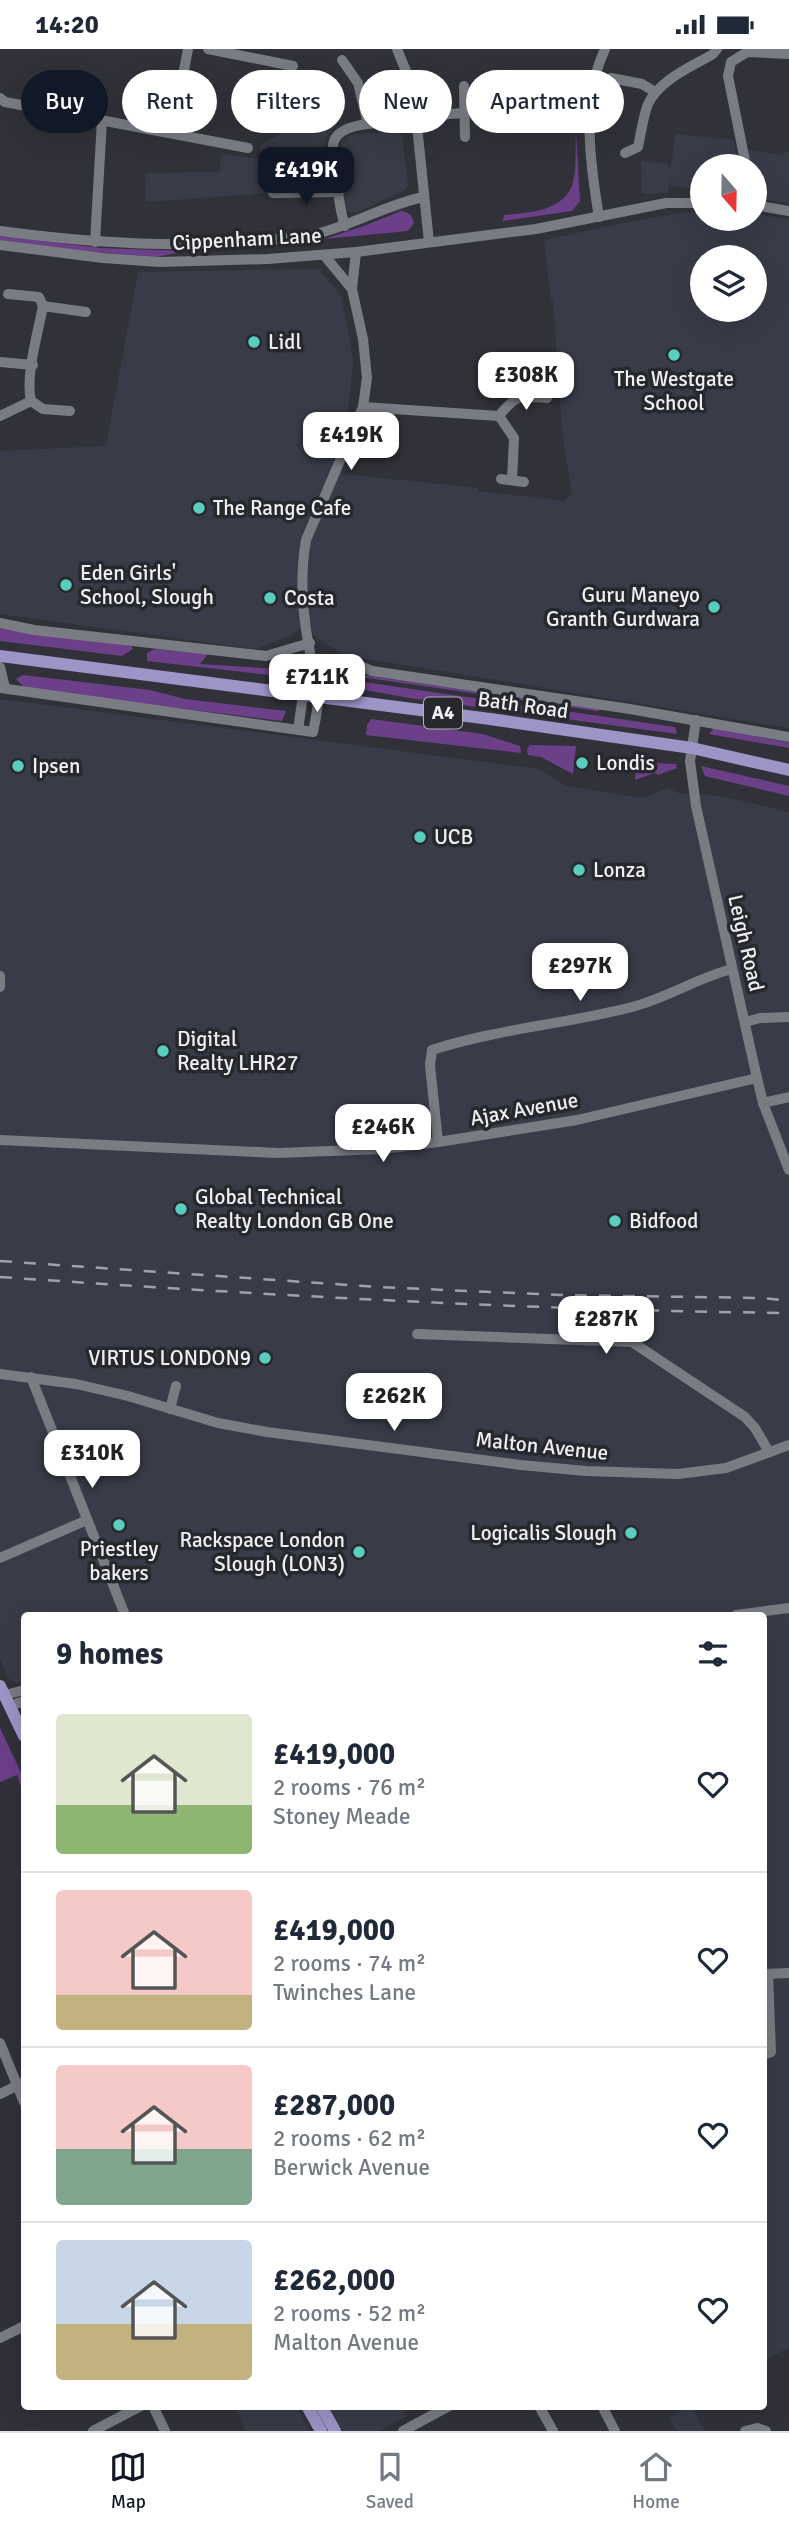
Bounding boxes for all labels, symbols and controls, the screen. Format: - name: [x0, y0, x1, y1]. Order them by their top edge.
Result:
- text: 14:20: [35, 9, 99, 41]
- chip: Buy: [21, 70, 108, 133]
- chip: Rent: [122, 70, 217, 133]
- chip: Filters: [231, 70, 345, 133]
- chip: New: [359, 70, 452, 133]
- chip: Apartment: [466, 70, 624, 133]
- pin: £419K: [257, 148, 355, 207]
- north arrow: [690, 154, 766, 231]
- map controls: [690, 154, 767, 322]
- text: £419K: [274, 155, 338, 184]
- street label: Cippenham Lane: [172, 222, 322, 256]
- button: layers: [690, 245, 767, 322]
- place label: Lidl: [268, 329, 302, 355]
- marker: Lidl: [246, 334, 262, 350]
- marker: The Westgate School: [666, 347, 682, 363]
- pin: £308K: [477, 353, 575, 412]
- text: £308K: [494, 360, 558, 389]
- place label: The Westgate School: [614, 366, 734, 416]
- pin: £419K: [302, 413, 400, 472]
- text: £419K: [319, 420, 383, 449]
- place label: The Range Cafe: [213, 495, 351, 521]
- marker: The Range Cafe: [191, 500, 207, 516]
- place label: Eden Girls' School, Slough: [80, 560, 214, 610]
- marker: Eden Girls' School, Slough: [58, 577, 74, 593]
- place label: Guru Maneyo Granth Gurdwara: [546, 582, 700, 632]
- place label: Costa: [284, 585, 335, 611]
- marker: Costa: [262, 590, 278, 606]
- marker: Guru Maneyo Granth Gurdwara: [706, 599, 722, 615]
- pin: £711K: [268, 655, 366, 714]
- text: £711K: [285, 662, 349, 691]
- street label: Bath Road: [476, 686, 570, 724]
- road number: A4: [424, 698, 462, 729]
- place label: Londis: [596, 750, 655, 776]
- place label: Ipsen: [32, 753, 80, 779]
- marker: Londis: [574, 755, 590, 771]
- marker: Ipsen: [10, 758, 26, 774]
- place label: UCB: [434, 824, 473, 850]
- marker: UCB: [412, 829, 428, 845]
- place label: Lonza: [593, 857, 646, 883]
- marker: Lonza: [571, 862, 587, 878]
- street label: Leigh Road: [722, 892, 770, 994]
- pin: £297K: [531, 943, 629, 1003]
- text: £297K: [548, 951, 612, 980]
- place label: Digital Realty LHR27: [177, 1026, 298, 1076]
- marker: Digital Realty LHR27: [155, 1043, 171, 1059]
- street label: Ajax Avenue: [468, 1087, 580, 1131]
- pin: £246K: [334, 1105, 432, 1164]
- text: £246K: [351, 1112, 415, 1141]
- place label: Global Technical Realty London GB One: [195, 1184, 394, 1234]
- marker: Global Technical Realty London GB One: [173, 1201, 189, 1217]
- place label: Bidfood: [629, 1208, 698, 1234]
- marker: Bidfood: [607, 1213, 623, 1229]
- pin: £287K: [557, 1297, 655, 1356]
- text: £287K: [574, 1304, 638, 1333]
- place label: VIRTUS LONDON9: [88, 1345, 251, 1371]
- marker: VIRTUS LONDON9: [257, 1350, 273, 1366]
- pin: £262K: [345, 1373, 443, 1433]
- text: £262K: [362, 1381, 426, 1410]
- street label: Malton Avenue: [474, 1426, 610, 1466]
- pin: £310K: [43, 1431, 141, 1490]
- text: £310K: [60, 1438, 124, 1467]
- marker: Priestley bakers: [111, 1517, 127, 1533]
- place label: Logicalis Slough: [470, 1520, 617, 1546]
- marker: Logicalis Slough: [623, 1525, 639, 1541]
- place label: Rackspace London Slough (LON3): [179, 1527, 345, 1577]
- place label: Priestley bakers: [80, 1536, 158, 1586]
- marker: Rackspace London Slough (LON3): [351, 1544, 367, 1560]
- icon: filters: [694, 1635, 732, 1673]
- text: 9 homes: [56, 1636, 163, 1673]
- text: £419,000: [273, 1736, 395, 1773]
- icon: home: [112, 1742, 196, 1826]
- icon: heart: [694, 1765, 732, 1803]
- text: 2 rooms · 76 m²: [273, 1773, 426, 1802]
- text: Stoney Meade: [273, 1802, 411, 1831]
- text: £419,000: [273, 1912, 395, 1949]
- icon: home: [112, 1918, 196, 2002]
- icon: heart: [694, 1941, 732, 1979]
- text: 2 rooms · 74 m²: [273, 1949, 426, 1978]
- text: Twinches Lane: [273, 1978, 416, 2007]
- text: £287,000: [273, 2087, 395, 2124]
- icon: home: [112, 2093, 196, 2177]
- icon: heart: [694, 2116, 732, 2154]
- text: 2 rooms · 62 m²: [273, 2124, 426, 2153]
- text: Berwick Avenue: [273, 2153, 430, 2182]
- text: £262,000: [273, 2262, 395, 2299]
- icon: home: [112, 2268, 196, 2352]
- icon: heart: [694, 2291, 732, 2329]
- text: 2 rooms · 52 m²: [273, 2299, 426, 2328]
- text: Malton Avenue: [273, 2328, 419, 2357]
- tab: Map: [109, 2448, 147, 2514]
- tab: Saved: [366, 2448, 414, 2514]
- tab: Home: [632, 2448, 680, 2514]

